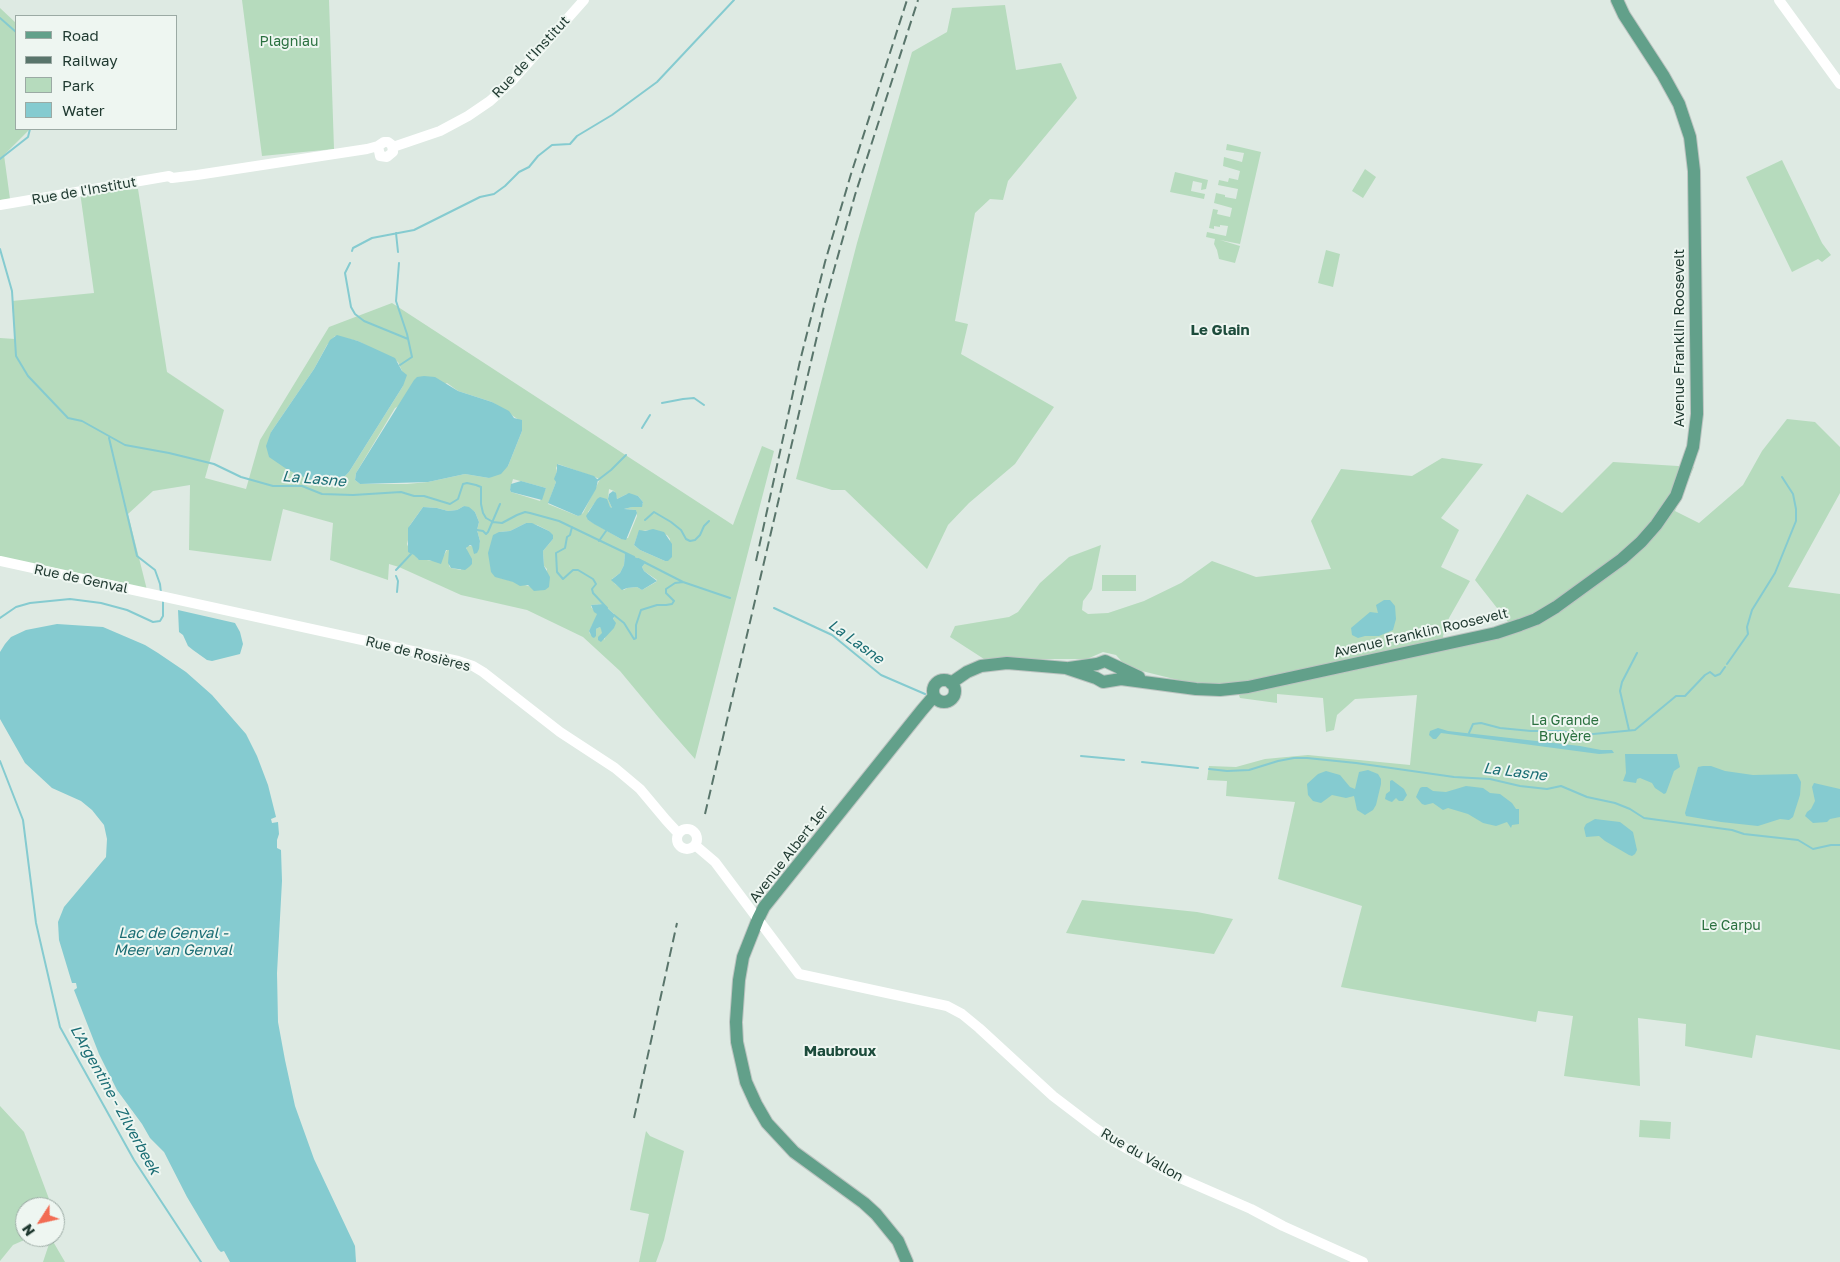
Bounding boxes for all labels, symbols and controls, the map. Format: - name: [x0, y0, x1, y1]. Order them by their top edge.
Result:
- street label: Rue de l'Institut: [489, 13, 573, 101]
- legend: [15, 15, 178, 130]
- text: Road: [62, 26, 99, 44]
- park label: Plagniau: [260, 34, 318, 50]
- text: Railway: [62, 51, 118, 69]
- text: Park: [62, 76, 94, 94]
- text: Water: [62, 101, 105, 119]
- street label: Rue de l'Institut: [30, 174, 138, 208]
- street label: Avenue Franklin Roosevelt: [1672, 249, 1688, 427]
- district label: Le Glain: [1190, 321, 1250, 339]
- water label: La Lasne: [281, 467, 347, 491]
- street label: Rue de Genval: [32, 561, 130, 597]
- street label: Avenue Franklin Roosevelt: [1332, 605, 1510, 661]
- water label: La Lasne: [825, 616, 887, 668]
- street label: Rue de Rosières: [364, 633, 472, 675]
- park label: La Grande Bruyère: [1531, 713, 1599, 746]
- water label: La Lasne: [1482, 759, 1548, 785]
- street label: Avenue Albert 1er: [746, 802, 832, 906]
- park label: Le Carpu: [1701, 918, 1761, 934]
- water label: Lac de Genval - Meer van Genval: [114, 924, 232, 959]
- water label: L'Argentine - Zilverbeek: [66, 1022, 164, 1178]
- district label: Maubroux: [804, 1042, 876, 1060]
- street label: Rue du Vallon: [1098, 1125, 1186, 1185]
- north arrow: [15, 1197, 65, 1247]
- text: N: [18, 1221, 38, 1240]

